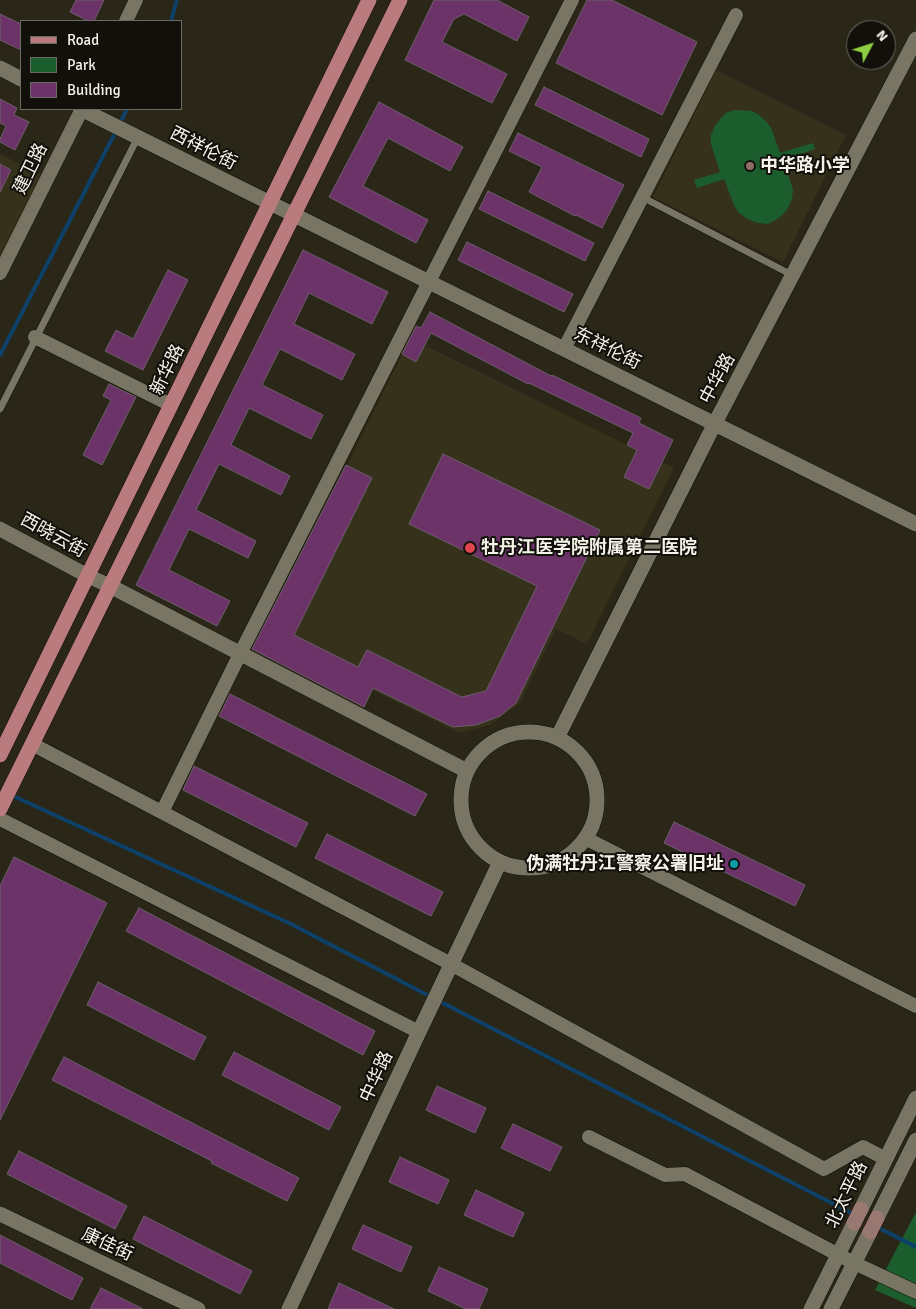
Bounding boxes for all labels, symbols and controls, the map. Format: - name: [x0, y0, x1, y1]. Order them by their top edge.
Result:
- legend: [20, 20, 182, 110]
- north arrow: [846, 20, 896, 70]
- text: N: [872, 26, 892, 45]
- text: Road: [67, 31, 99, 49]
- text: Park: [67, 56, 96, 74]
- text: Building: [67, 81, 121, 99]
- street label: 西祥伦街: [166, 123, 240, 175]
- street label: 建卫路: [9, 140, 53, 198]
- place label: 中华路小学: [760, 155, 850, 177]
- marker: 中华路小学: [744, 160, 756, 172]
- street label: 东祥伦街: [570, 324, 644, 374]
- street label: 新华路: [146, 341, 190, 399]
- street label: 中华路: [696, 350, 740, 408]
- street label: 西晓云街: [16, 509, 90, 563]
- place label: 牡丹江医学院附属第二医院: [481, 537, 697, 559]
- marker: 牡丹江医学院附属第二医院: [463, 541, 477, 555]
- place label: 伪满牡丹江警察公署旧址: [526, 853, 724, 875]
- marker: 伪满牡丹江警察公署旧址: [728, 858, 740, 870]
- street label: 中华路: [356, 1048, 398, 1106]
- street label: 北太平路: [822, 1158, 872, 1232]
- street label: 康佳街: [78, 1224, 136, 1266]

